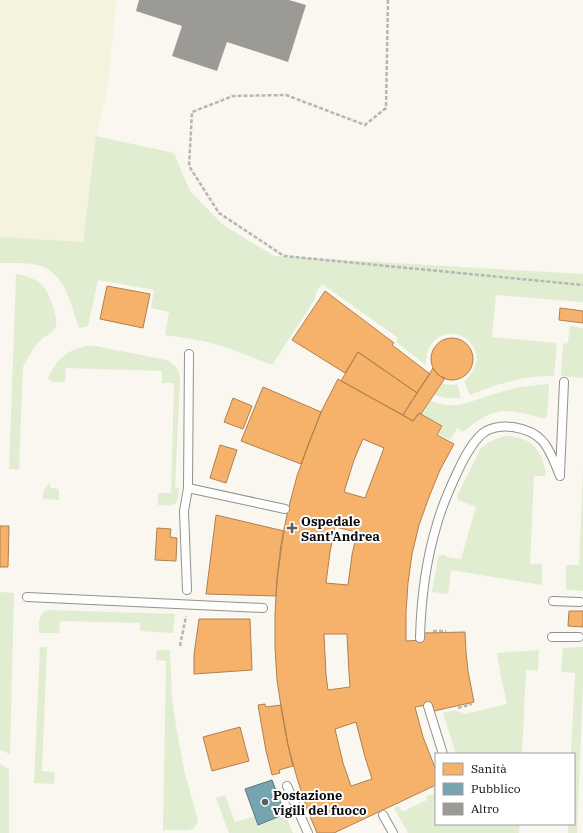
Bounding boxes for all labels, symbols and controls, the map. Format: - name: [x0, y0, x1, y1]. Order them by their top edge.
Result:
- place label: Ospedale Sant'Andrea: [301, 513, 380, 545]
- marker: Ospedale Sant'Andrea: [286, 522, 298, 534]
- legend: [435, 753, 575, 825]
- text: Sanità: [471, 761, 507, 776]
- text: Pubblico: [471, 781, 521, 796]
- place label: Postazione vigili del fuoco: [273, 787, 367, 819]
- marker: Postazione vigili del fuoco: [260, 797, 270, 807]
- text: Altro: [471, 801, 499, 816]

